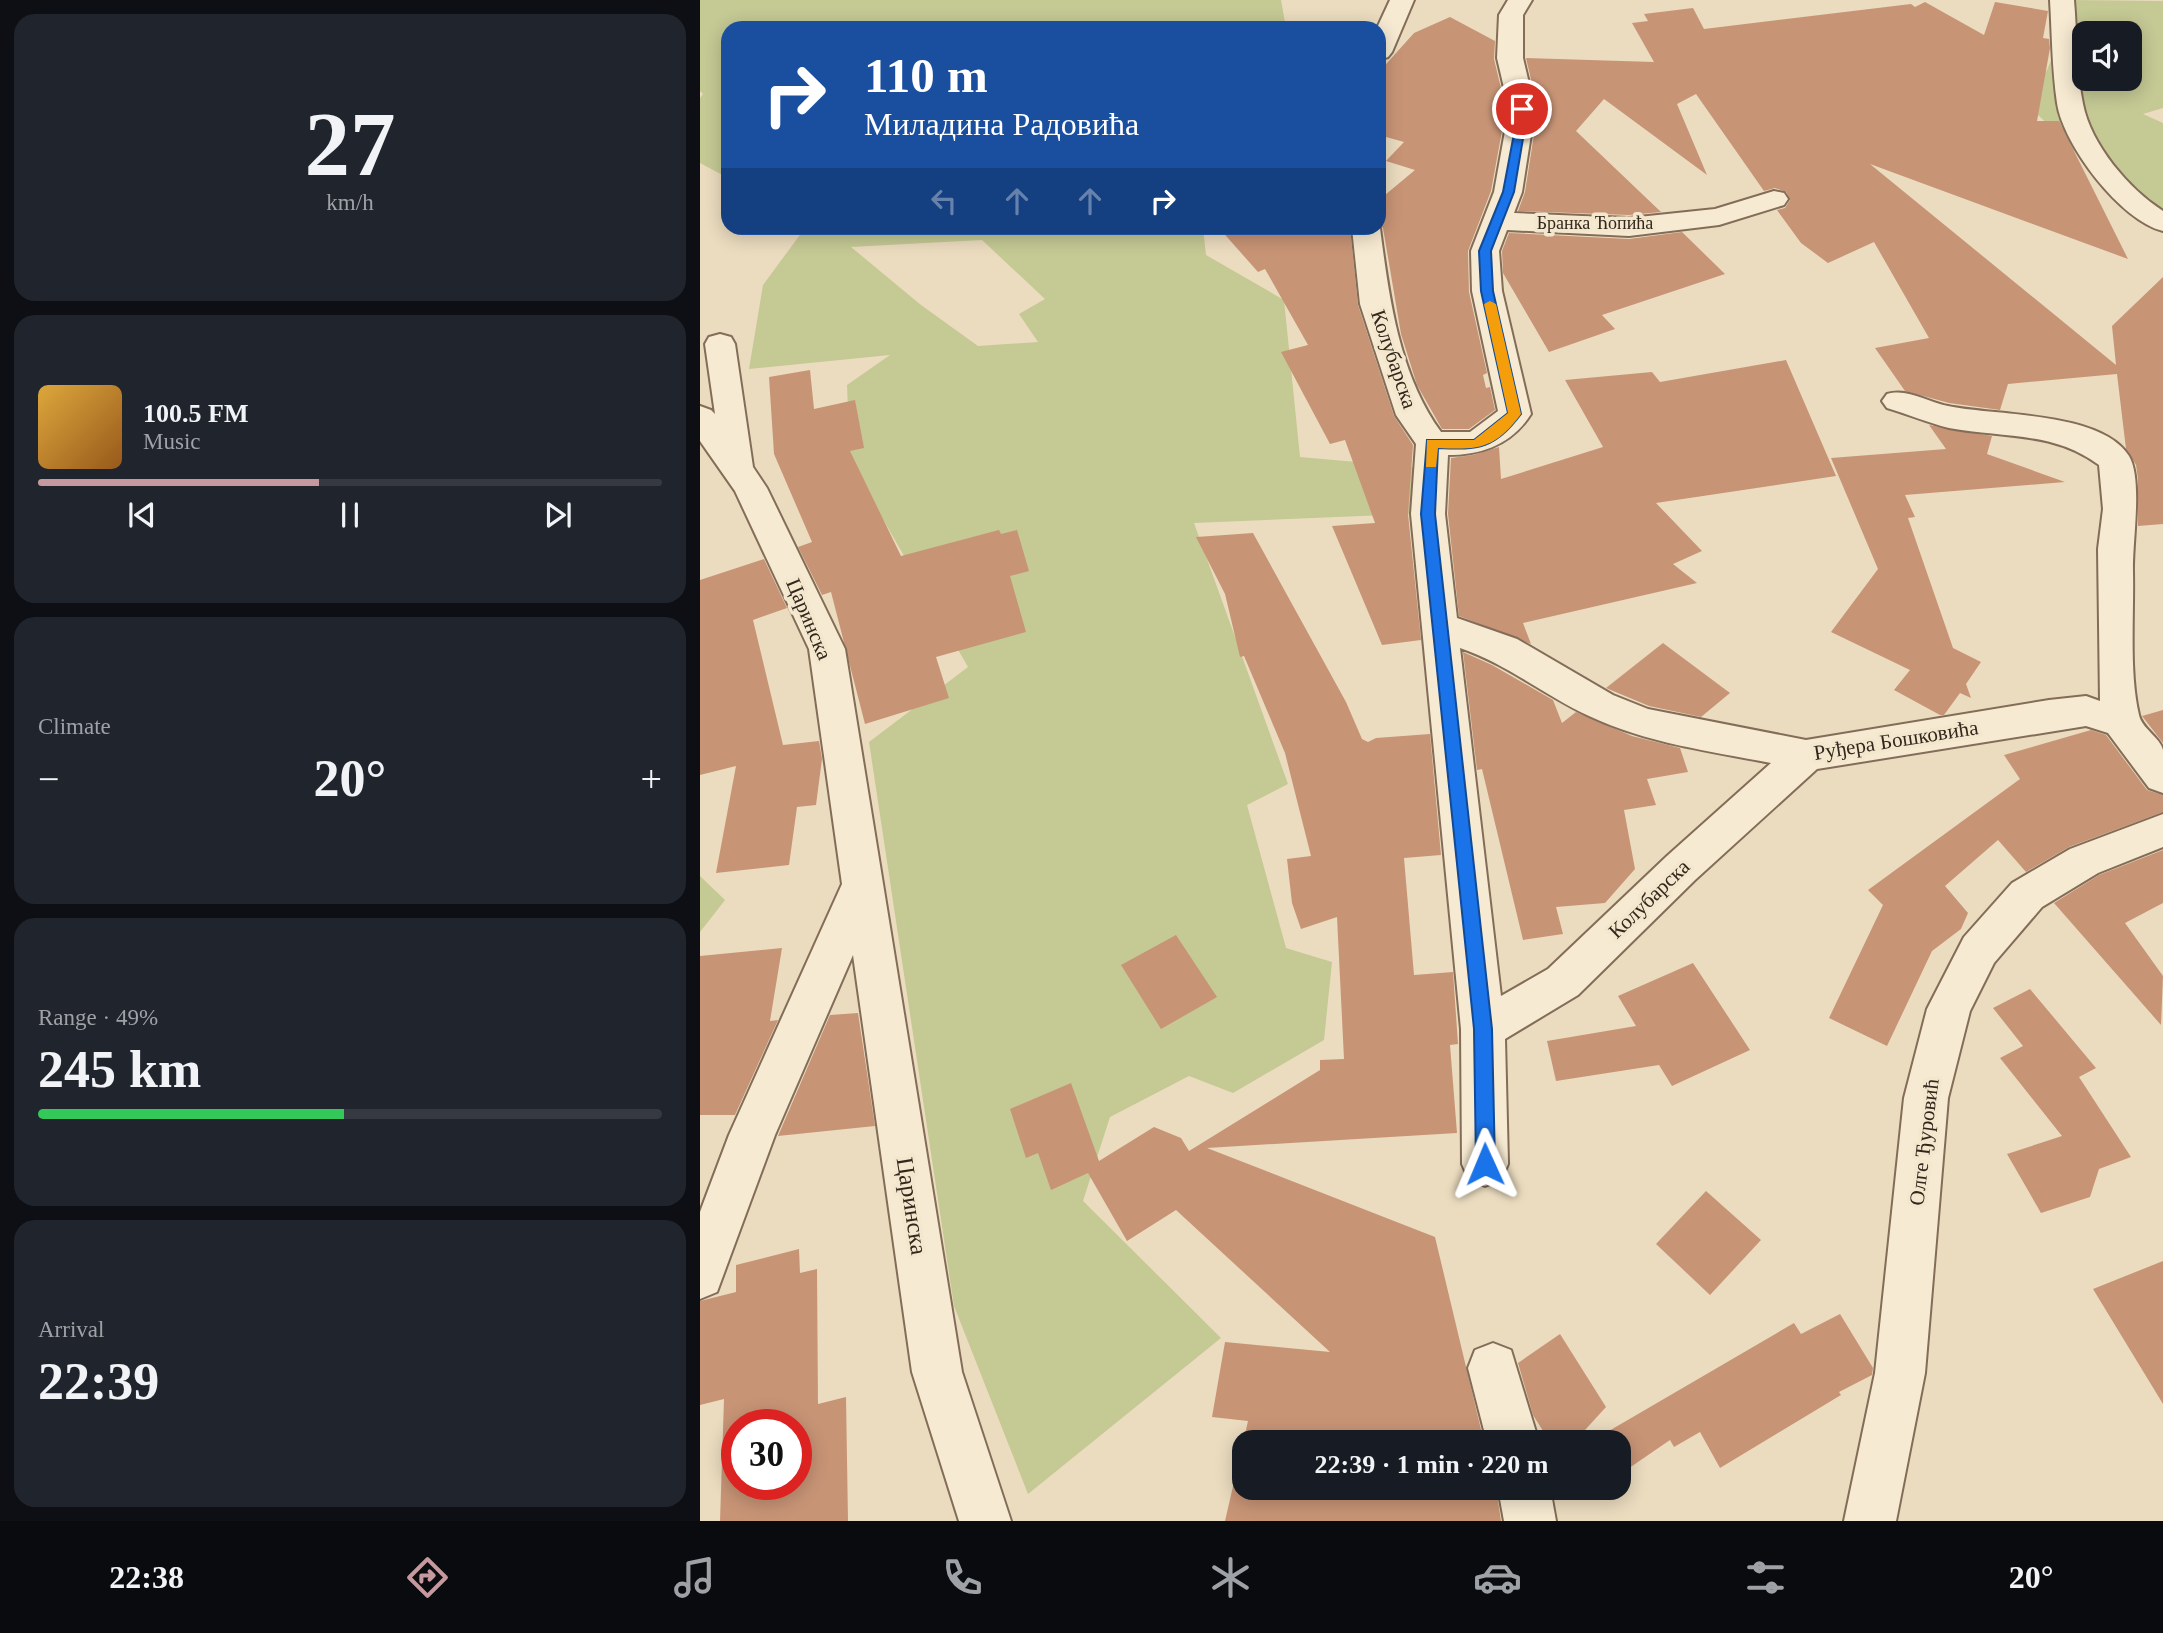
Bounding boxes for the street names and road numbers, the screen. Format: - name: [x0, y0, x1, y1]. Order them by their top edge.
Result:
- street label: Бранка Ћопића: [1537, 213, 1653, 233]
- street label: Колубарска: [1366, 306, 1422, 412]
- street label: Царинска: [781, 575, 837, 664]
- street label: Руђера Бошковића: [1812, 715, 1981, 765]
- street label: Колубарска: [1604, 854, 1695, 943]
- street label: Олге Ђуровић: [1904, 1077, 1944, 1207]
- street label: Царинска: [891, 1155, 933, 1257]

